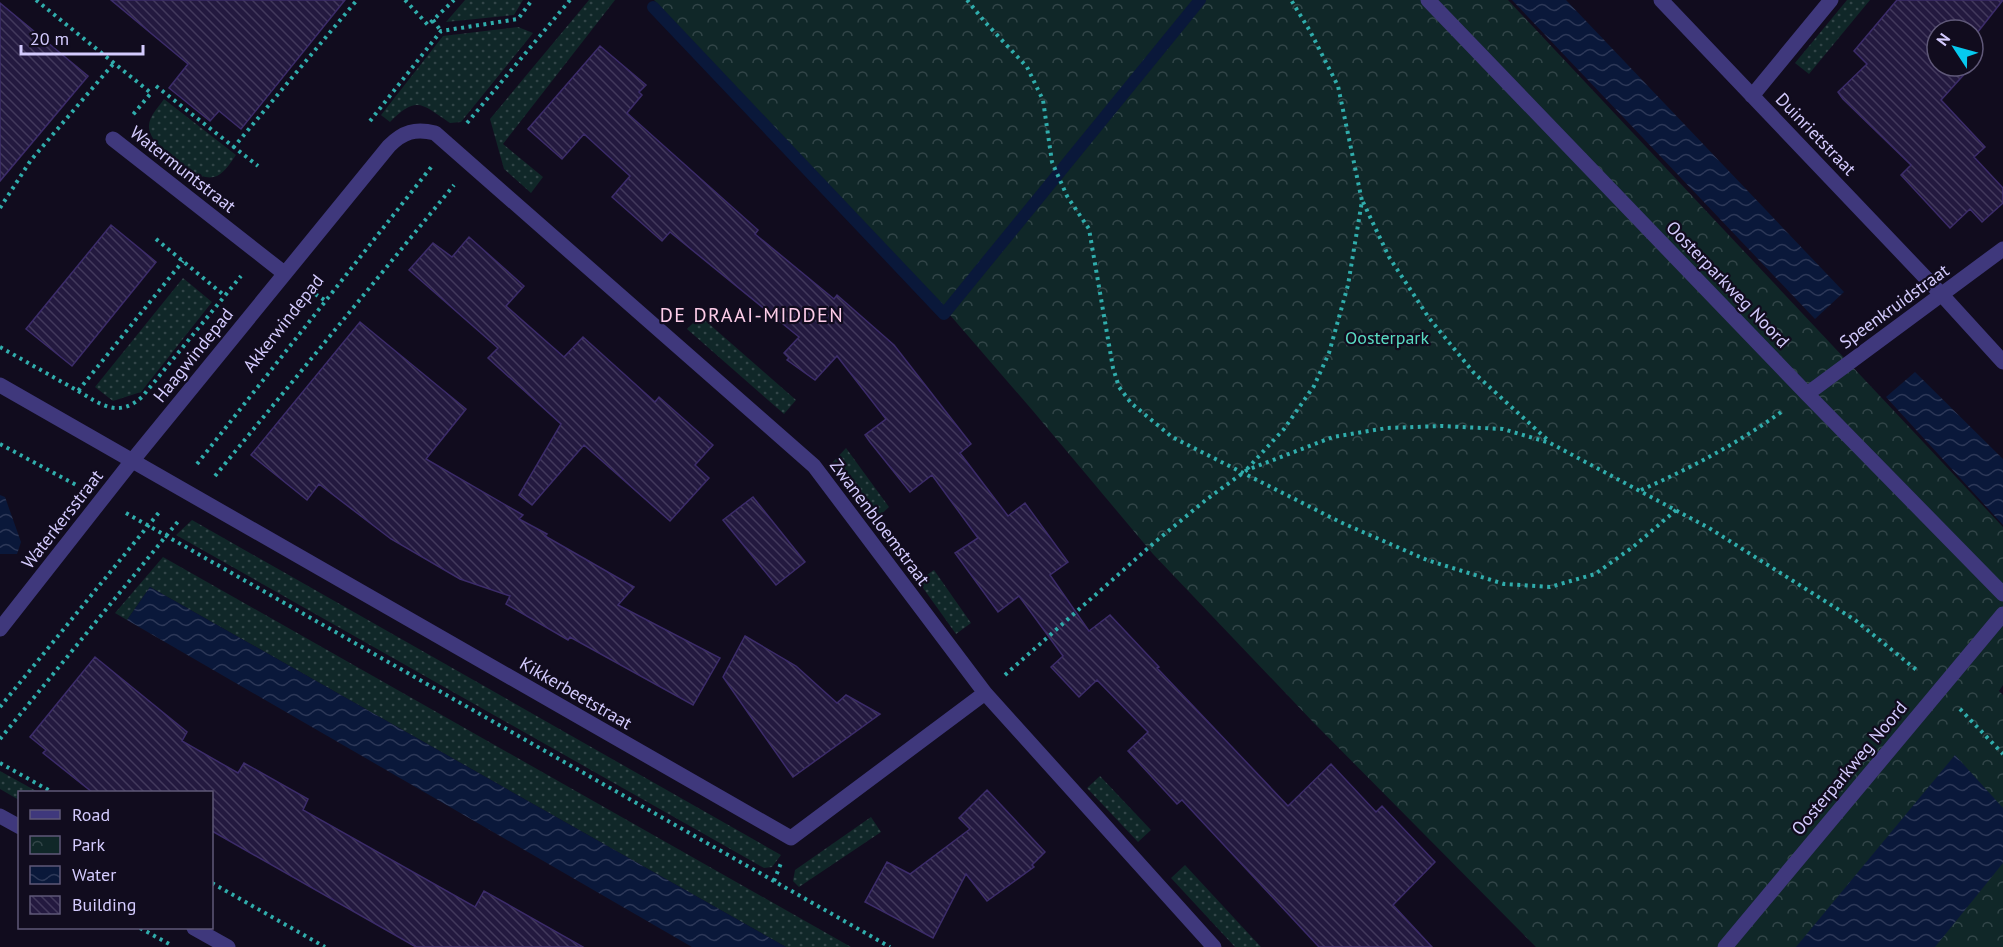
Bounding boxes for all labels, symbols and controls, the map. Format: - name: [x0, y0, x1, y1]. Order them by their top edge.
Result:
- scale bar: [21, 18, 142, 56]
- north arrow: [1925, 18, 1985, 78]
- text: 20 m: [30, 27, 69, 50]
- text: N: [1932, 29, 1954, 49]
- street label: Duinrietstraat: [1771, 88, 1861, 180]
- street label: Watermuntstraat: [125, 120, 241, 218]
- street label: Oosterparkweg Noord: [1661, 216, 1795, 352]
- street label: Speenkruidstraat: [1835, 259, 1953, 353]
- street label: Akkerwindepad: [238, 269, 328, 377]
- district label: DE DRAAI-MIDDEN: [660, 302, 844, 328]
- street label: Haagwindepad: [148, 303, 238, 407]
- park label: Oosterpark: [1345, 326, 1429, 349]
- street label: Zwanenbloemstraat: [825, 454, 935, 590]
- street label: Waterkersstraat: [16, 465, 108, 573]
- street label: Kikkerbeetstraat: [516, 652, 636, 734]
- street label: Oosterparkweg Noord: [1786, 696, 1912, 840]
- legend: [18, 791, 213, 929]
- text: Road: [72, 803, 110, 826]
- text: Park: [72, 833, 105, 856]
- text: Water: [72, 863, 116, 886]
- text: Building: [72, 893, 136, 916]

